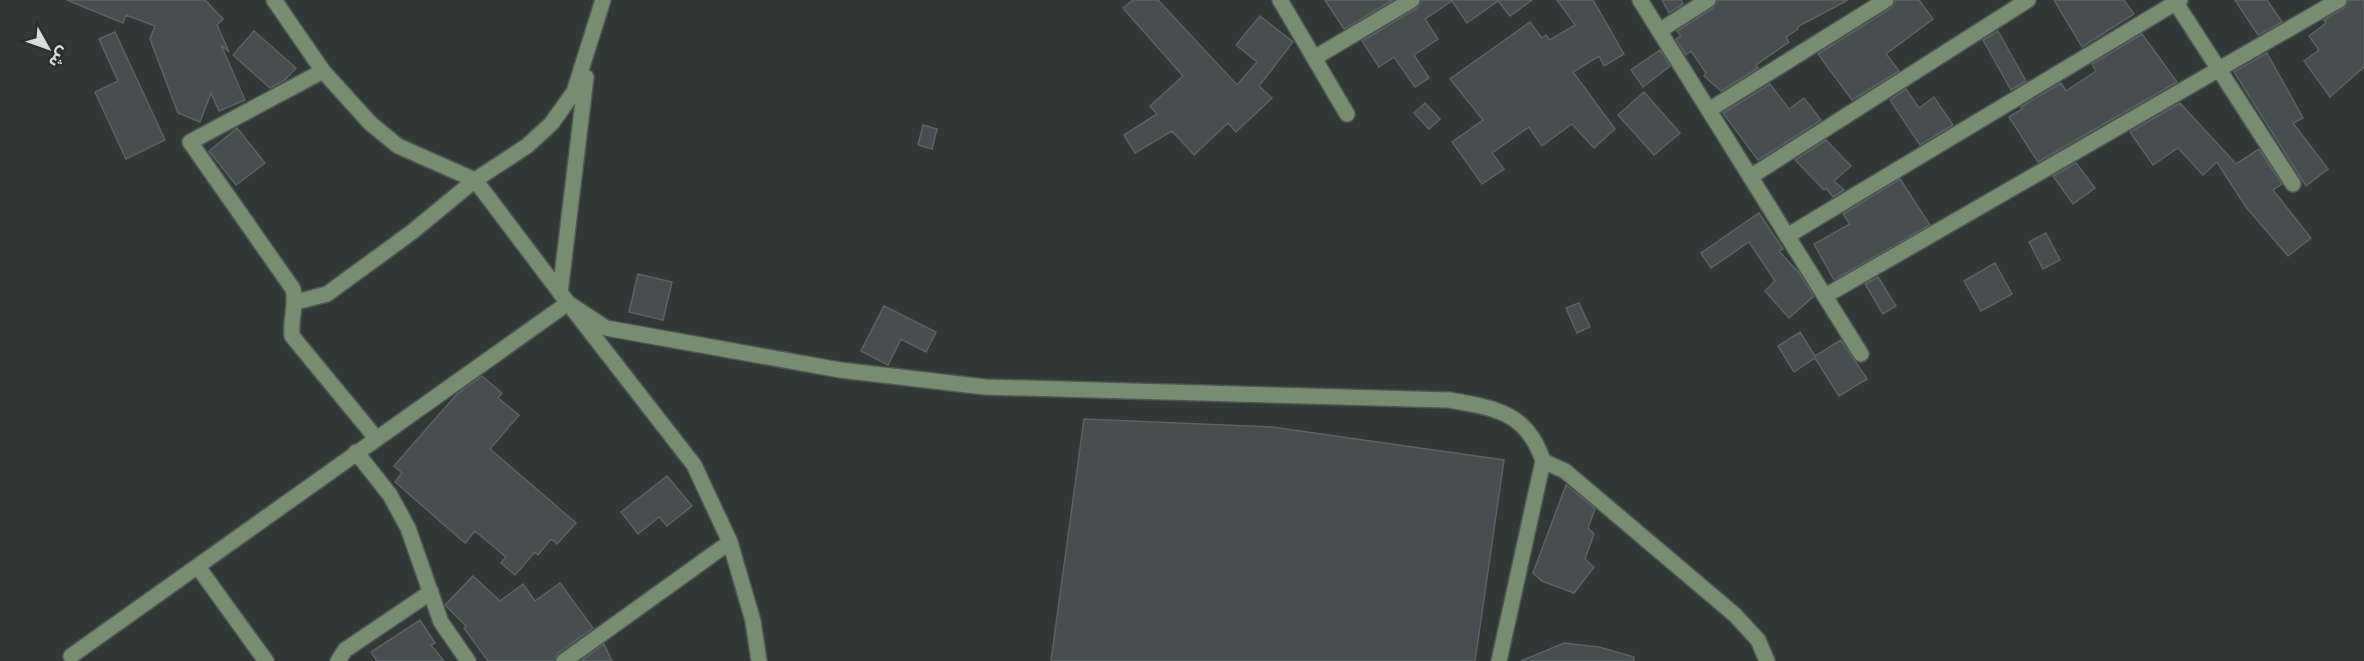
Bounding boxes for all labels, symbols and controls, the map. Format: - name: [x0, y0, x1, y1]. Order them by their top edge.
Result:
- north arrow: [18, 18, 78, 78]
- text: ش: [44, 42, 73, 71]

